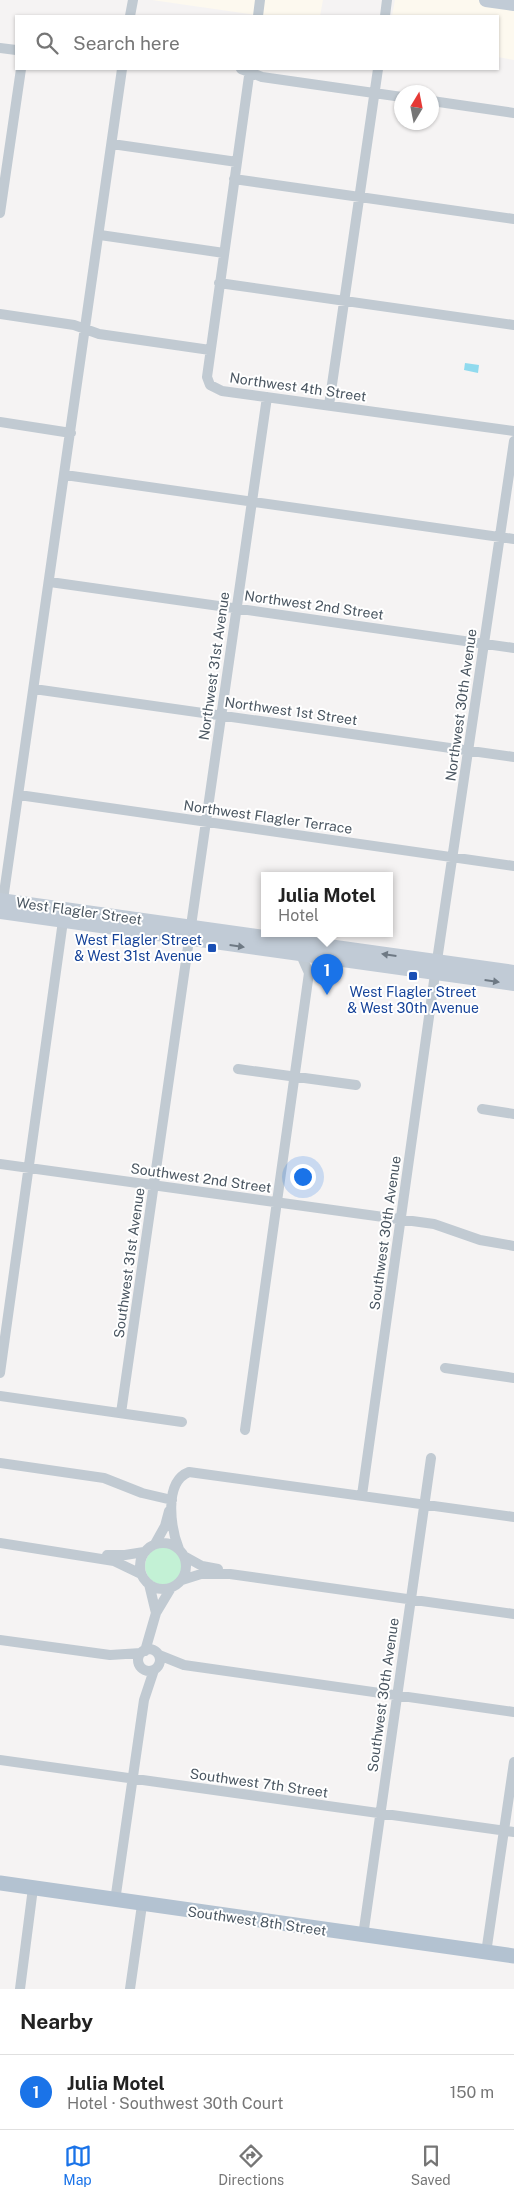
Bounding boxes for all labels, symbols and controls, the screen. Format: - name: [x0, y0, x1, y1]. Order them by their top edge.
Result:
- search box: [15, 15, 499, 70]
- icon: search: [33, 29, 61, 57]
- text: Search here: [73, 32, 180, 54]
- north arrow: [394, 85, 439, 130]
- street label: Northwest 4th Street: [229, 369, 367, 405]
- street label: Northwest 2nd Street: [243, 587, 385, 623]
- street label: Northwest 31st Avenue: [196, 591, 232, 741]
- street label: Northwest 30th Avenue: [442, 628, 480, 782]
- street label: Northwest 1st Street: [224, 694, 358, 728]
- street label: Northwest Flagler Terrace: [183, 797, 353, 837]
- popup: [261, 872, 393, 937]
- text: Julia Motel: [278, 884, 376, 906]
- street label: West Flagler Street: [15, 894, 143, 928]
- text: Hotel: [278, 906, 319, 925]
- place label: West Flagler Street & West 31st Avenue: [74, 932, 202, 964]
- marker: West Flagler Street & West 31st Avenue: [206, 942, 218, 954]
- one-way arrow: [229, 942, 245, 950]
- one-way arrow: [381, 950, 397, 958]
- pin: 1: [311, 954, 343, 995]
- marker: West Flagler Street & West 30th Avenue: [407, 970, 419, 982]
- one-way arrow: [484, 977, 500, 985]
- place label: West Flagler Street & West 30th Avenue: [347, 984, 479, 1016]
- street label: Southwest 30th Avenue: [366, 1155, 404, 1311]
- street label: Southwest 2nd Street: [129, 1160, 273, 1196]
- your location: [290, 1164, 316, 1190]
- street label: Southwest 31st Avenue: [111, 1187, 147, 1339]
- street label: Southwest 30th Avenue: [364, 1617, 402, 1773]
- street label: Southwest 7th Street: [189, 1765, 329, 1801]
- street label: Southwest 8th Street: [187, 1903, 327, 1939]
- text: Nearby: [20, 2009, 93, 2034]
- text: Julia Motel: [67, 2072, 165, 2094]
- text: 1: [33, 2083, 39, 2102]
- text: 150 m: [450, 2083, 494, 2102]
- text: Hotel · Southwest 30th Court: [67, 2094, 283, 2113]
- tab: Map: [63, 2142, 92, 2188]
- tab: Directions: [218, 2142, 284, 2188]
- tab: Saved: [411, 2142, 451, 2188]

